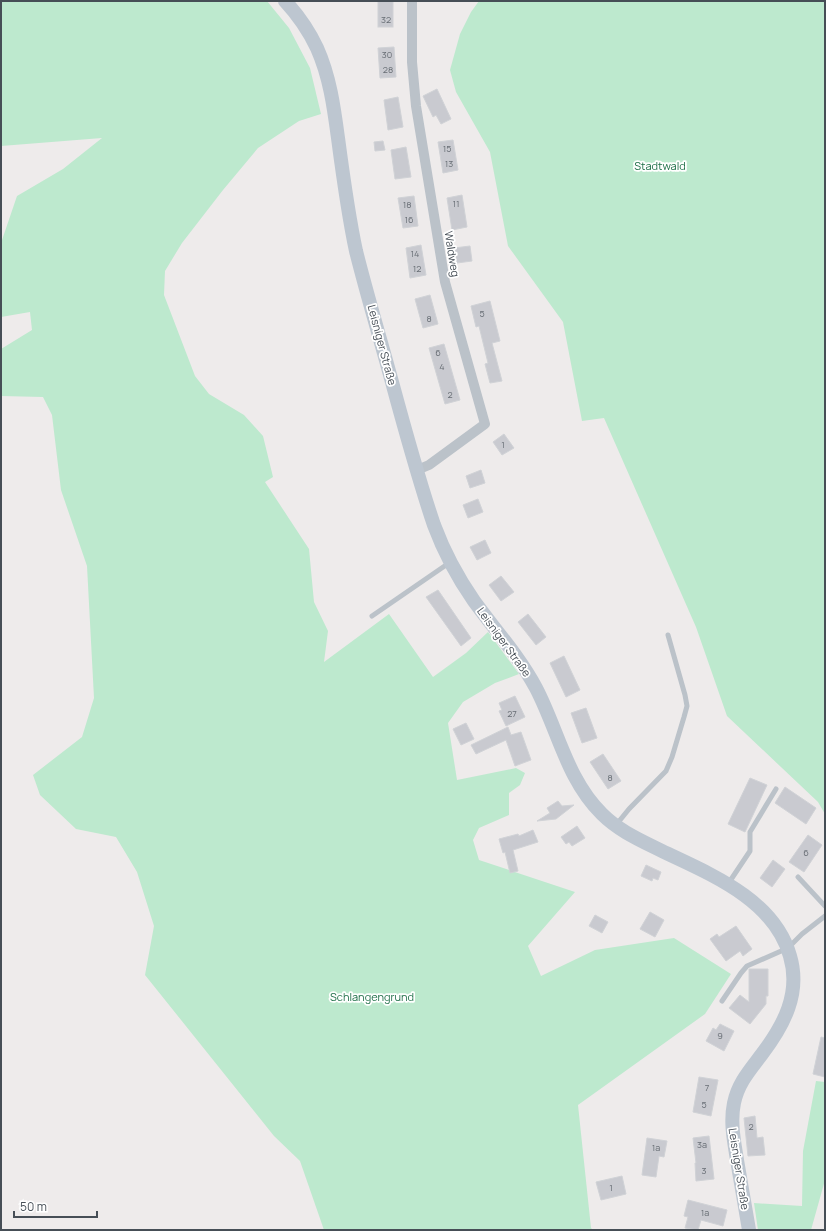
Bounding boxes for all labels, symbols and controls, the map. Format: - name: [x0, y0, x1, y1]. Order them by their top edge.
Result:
- house number: 32: [381, 13, 391, 26]
- house number: 30: [382, 48, 392, 61]
- house number: 28: [383, 63, 393, 76]
- house number: 15: [443, 142, 451, 155]
- house number: 13: [445, 157, 453, 170]
- park label: Stadtwald: [634, 158, 686, 173]
- house number: 11: [452, 197, 460, 210]
- house number: 18: [403, 198, 411, 211]
- house number: 16: [404, 213, 414, 226]
- street label: Waldweg: [441, 230, 464, 278]
- house number: 14: [411, 247, 419, 260]
- house number: 12: [413, 262, 421, 275]
- street label: Leisniger Straße: [365, 303, 401, 387]
- house number: 5: [479, 307, 485, 320]
- house number: 8: [426, 312, 432, 325]
- house number: 6: [435, 346, 441, 359]
- house number: 4: [439, 360, 445, 373]
- house number: 2: [447, 388, 453, 401]
- house number: 1: [501, 438, 505, 451]
- street label: Leisniger Straße: [474, 604, 535, 680]
- house number: 27: [507, 707, 517, 720]
- house number: 8: [607, 771, 613, 784]
- house number: 6: [803, 846, 809, 859]
- park label: Schlangengrund: [330, 989, 414, 1004]
- house number: 9: [717, 1029, 723, 1042]
- house number: 7: [705, 1081, 710, 1094]
- house number: 5: [701, 1098, 707, 1111]
- house number: 2: [748, 1120, 754, 1133]
- street label: Leisniger Straße: [726, 1127, 753, 1211]
- house number: 3a: [697, 1138, 707, 1151]
- house number: 1a: [652, 1141, 660, 1154]
- house number: 3: [702, 1164, 707, 1177]
- house number: 1: [609, 1181, 613, 1194]
- scale bar: [14, 1193, 97, 1219]
- text: 50 m: [20, 1198, 47, 1215]
- house number: 1a: [701, 1206, 709, 1219]

